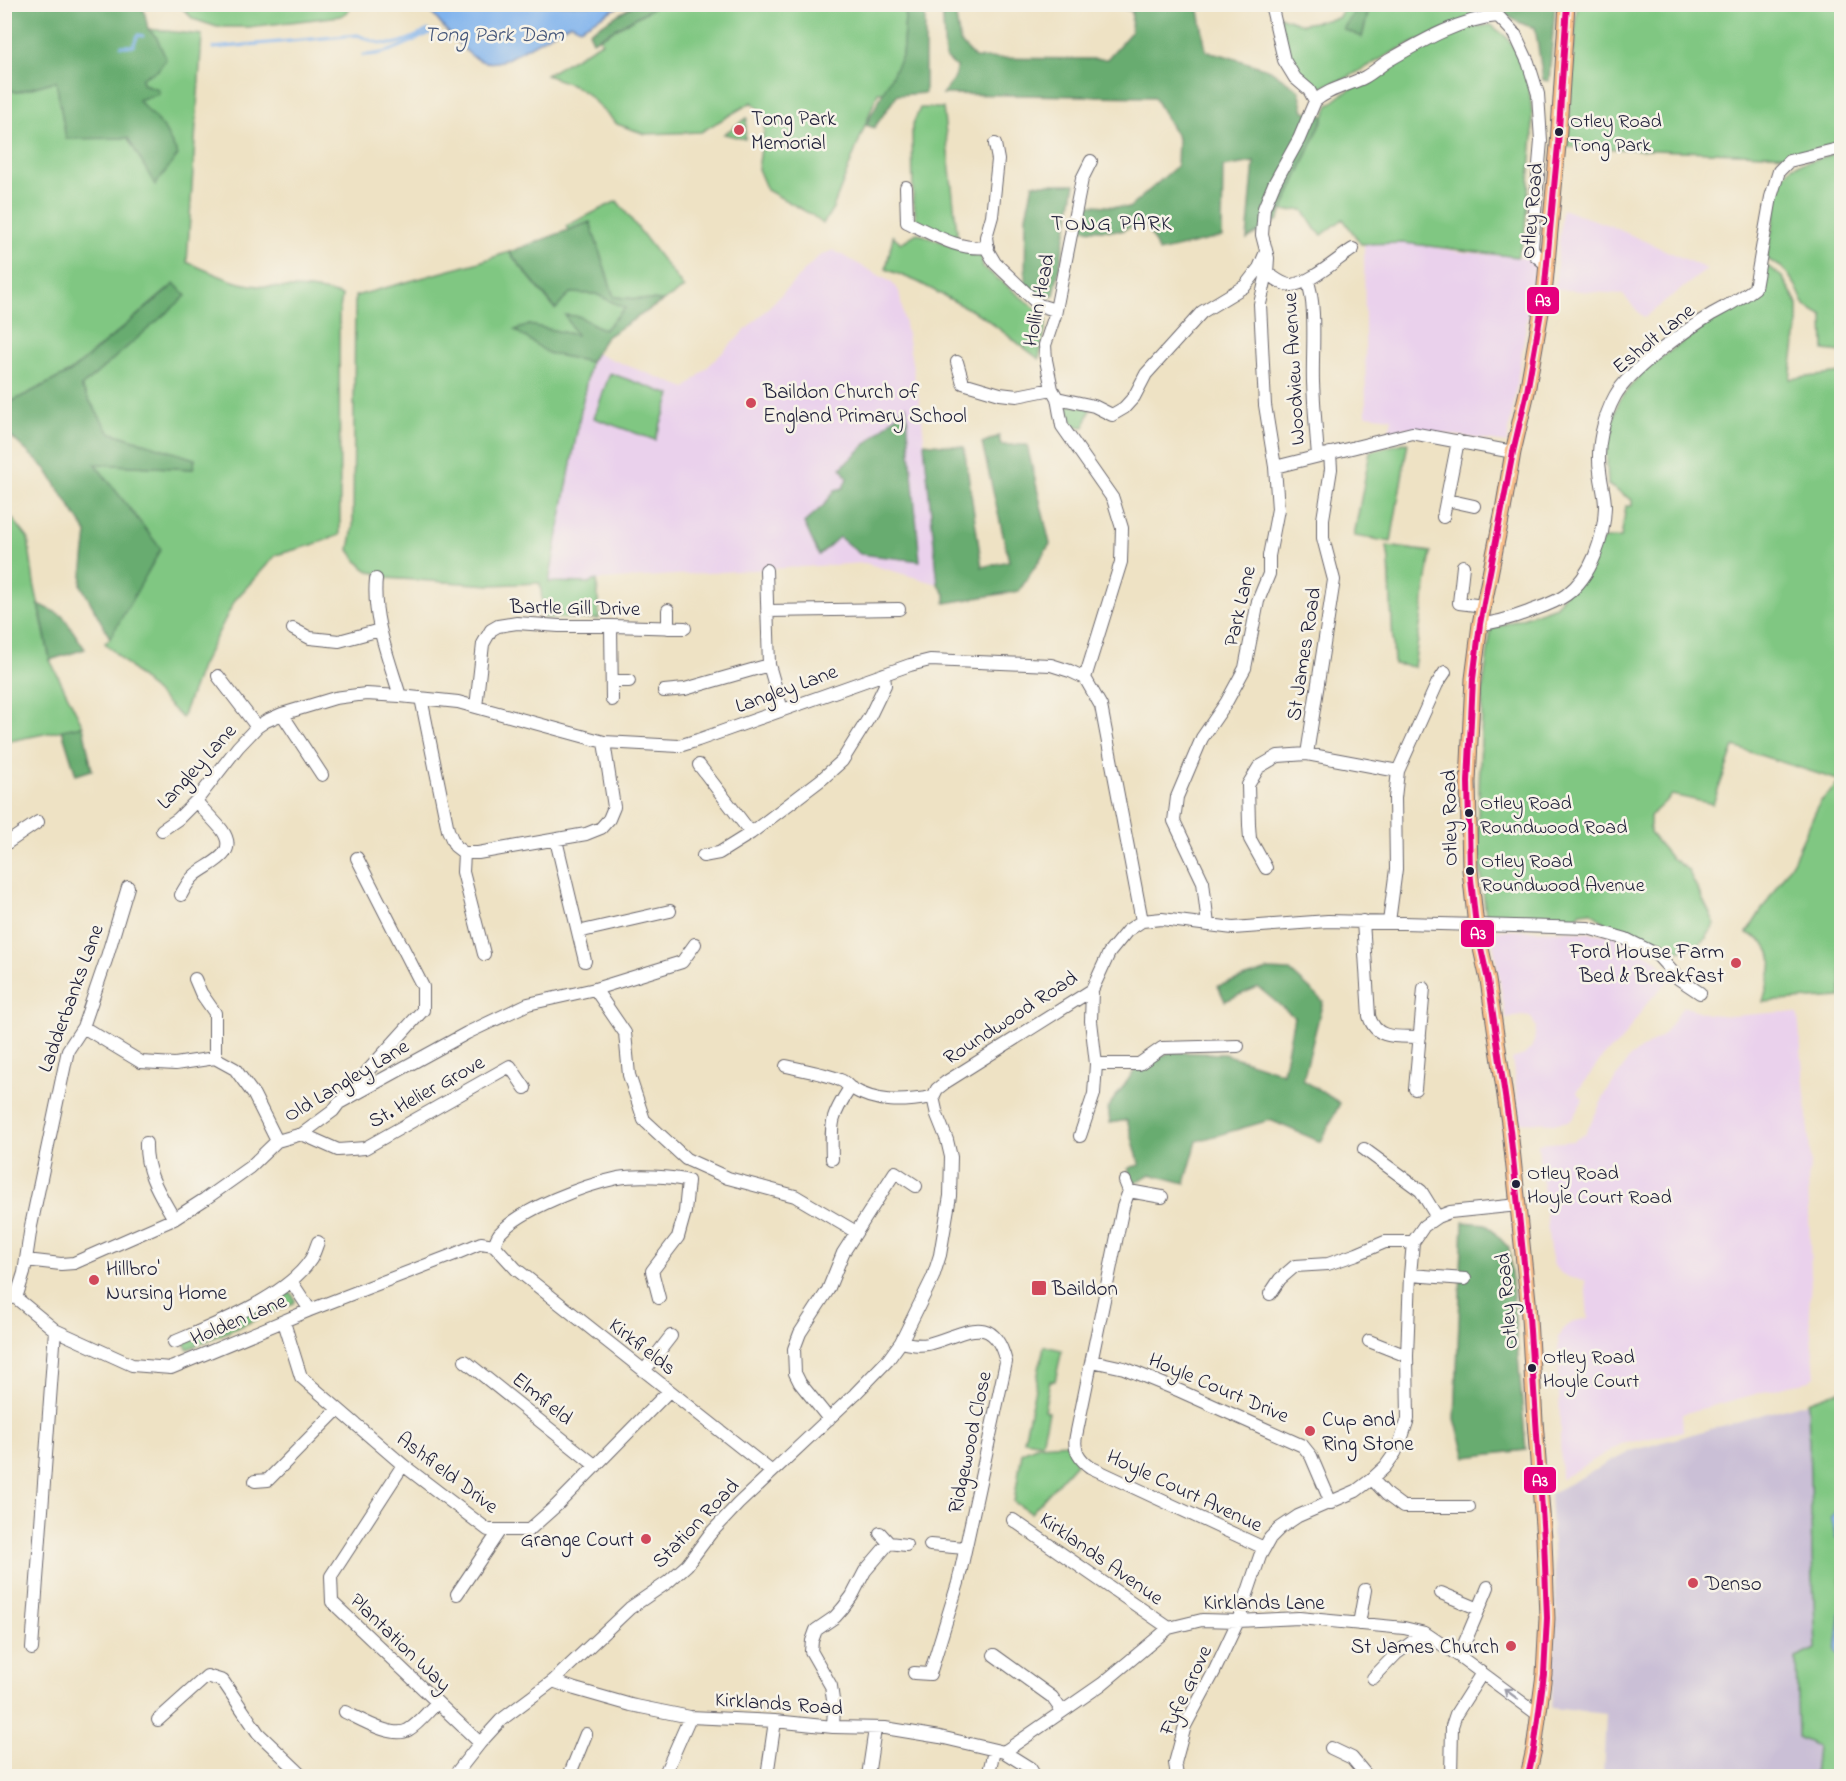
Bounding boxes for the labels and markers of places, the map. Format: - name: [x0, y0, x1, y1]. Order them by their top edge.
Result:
- place label: Tong Park Memorial: [751, 105, 837, 159]
- place label: Otley Road Tong Park: [1570, 108, 1662, 162]
- marker: Tong Park Memorial: [732, 123, 746, 137]
- marker: Otley Road Tong Park: [1553, 126, 1565, 138]
- place label: Baildon Church of England Primary School: [762, 378, 967, 434]
- marker: Baildon Church of England Primary School: [744, 396, 758, 410]
- place label: Otley Road Roundwood Road: [1480, 790, 1627, 843]
- marker: Otley Road Roundwood Road: [1463, 807, 1475, 819]
- place label: Otley Road Roundwood Avenue: [1481, 848, 1645, 901]
- marker: Otley Road Roundwood Avenue: [1464, 865, 1476, 877]
- place label: Ford House Farm Bed & Breakfast: [1569, 938, 1724, 992]
- marker: Ford House Farm Bed & Breakfast: [1729, 956, 1743, 970]
- place label: Otley Road Hoyle Court Road: [1527, 1160, 1672, 1213]
- marker: Otley Road Hoyle Court Road: [1510, 1178, 1522, 1190]
- place label: Hillbro' Nursing Home: [106, 1255, 228, 1311]
- marker: Hillbro' Nursing Home: [87, 1273, 101, 1287]
- place label: Baildon: [1051, 1275, 1118, 1305]
- marker: Baildon: [1030, 1279, 1048, 1297]
- place label: Otley Road Hoyle Court: [1543, 1344, 1639, 1397]
- marker: Otley Road Hoyle Court: [1526, 1362, 1538, 1374]
- place label: Cup and Ring Stone: [1322, 1406, 1414, 1462]
- marker: Cup and Ring Stone: [1303, 1424, 1317, 1438]
- place label: Grange Court: [521, 1526, 634, 1558]
- marker: Grange Court: [639, 1532, 653, 1546]
- place label: Denso: [1704, 1570, 1762, 1600]
- marker: Denso: [1686, 1576, 1700, 1590]
- place label: St James Church: [1351, 1633, 1499, 1663]
- marker: St James Church: [1504, 1639, 1518, 1653]

